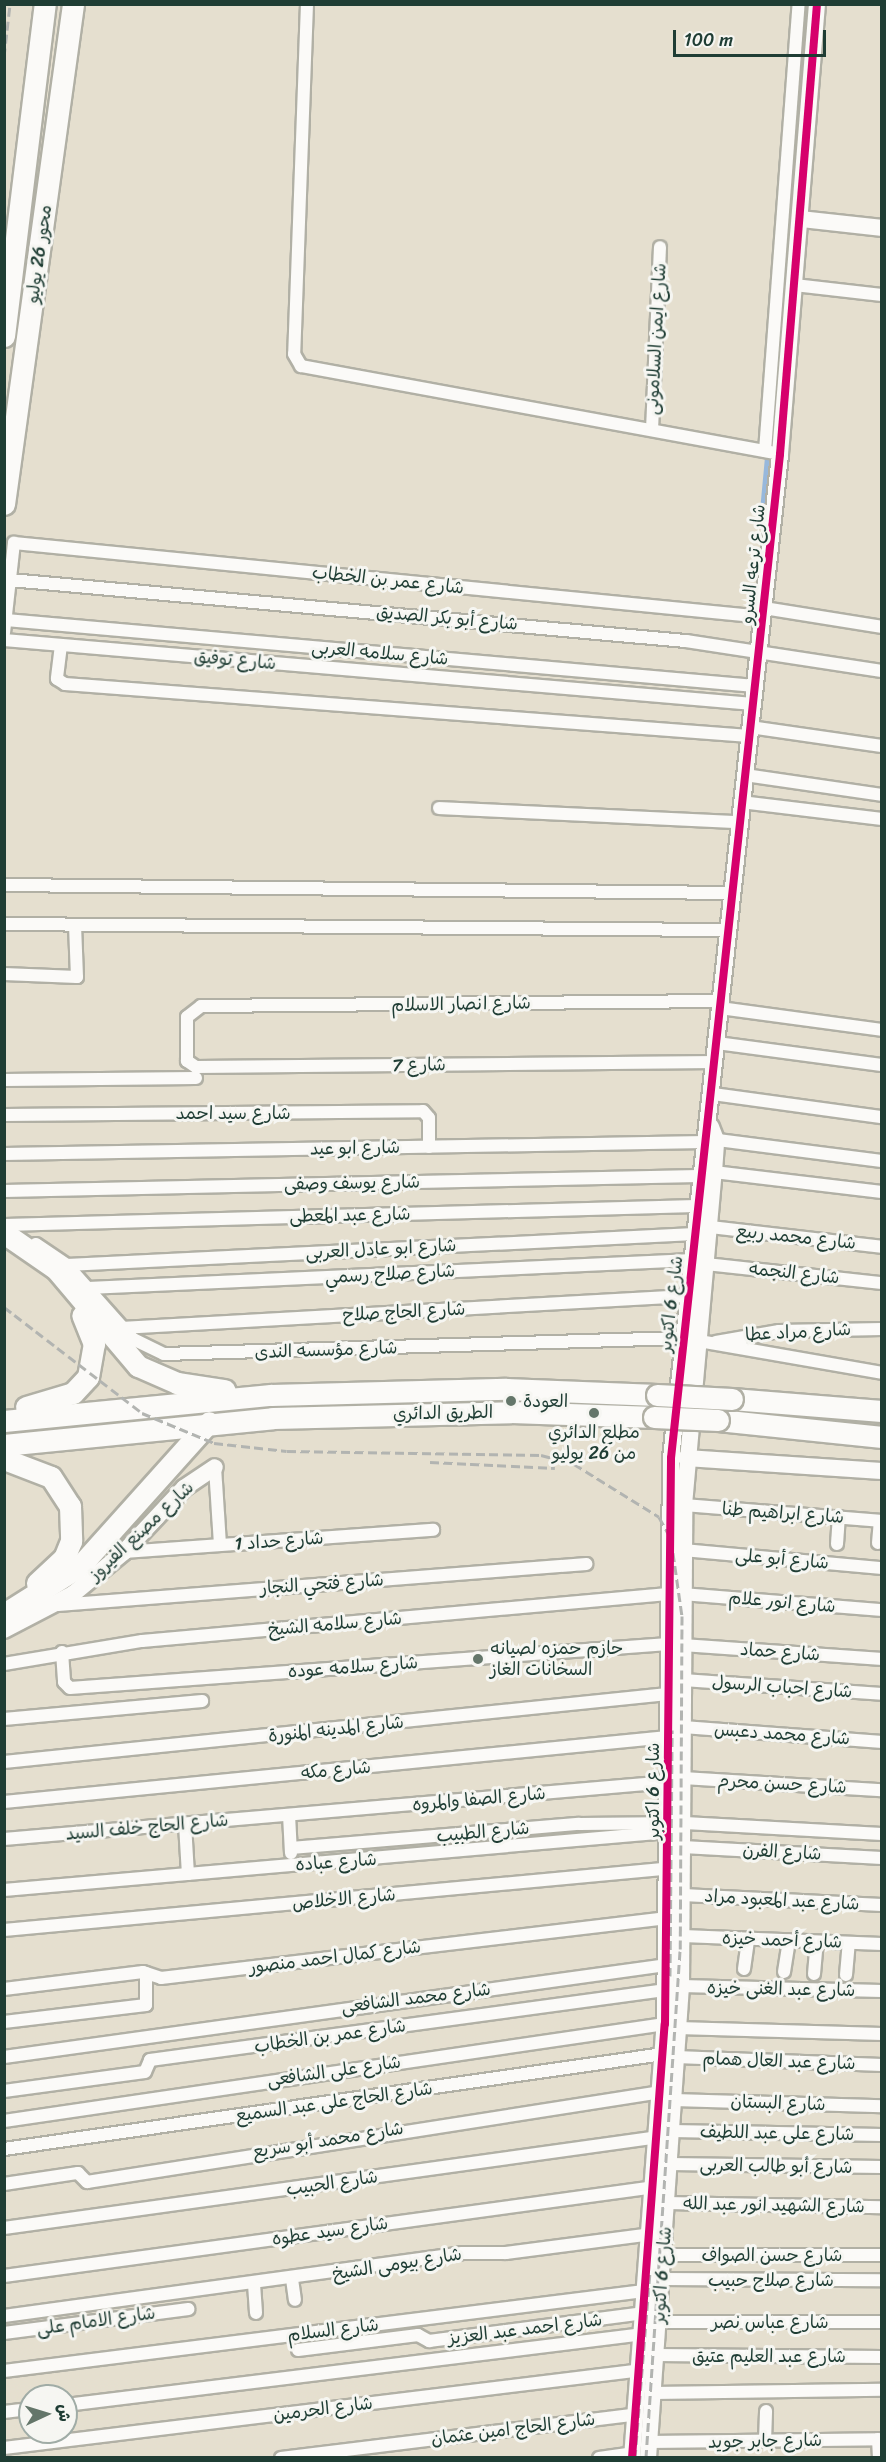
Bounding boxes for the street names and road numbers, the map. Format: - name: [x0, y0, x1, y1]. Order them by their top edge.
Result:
- street label: محور 26 يوليو: [21, 203, 57, 305]
- street label: شارع ايمن السلامونى: [641, 262, 671, 416]
- street label: شارع ترعه السرو: [736, 503, 770, 625]
- street label: شارع عمر بن الخطاب: [311, 561, 465, 599]
- street label: شارع أبو بكر الصديق: [375, 601, 519, 635]
- street label: شارع سلامه العربى: [311, 636, 449, 670]
- street label: شارع توفيق: [193, 646, 277, 674]
- street label: شارع انصار الاسلام: [391, 992, 531, 1016]
- street label: شارع 7: [392, 1054, 446, 1076]
- street label: شارع سيد احمد: [175, 1102, 291, 1124]
- street label: شارع ابو عيد: [310, 1136, 400, 1160]
- street label: شارع يوسف وصفى: [284, 1171, 420, 1195]
- street label: شارع عبد المعطى: [289, 1203, 411, 1227]
- street label: شارع محمد ربيع: [735, 1220, 857, 1254]
- street label: شارع ابو عادل العربى: [305, 1234, 457, 1264]
- street label: شارع 6 اكتوبر: [654, 1255, 688, 1353]
- street label: شارع النجمه: [747, 1257, 841, 1289]
- street label: شارع صلاح رسمي: [324, 1260, 456, 1288]
- street label: شارع الحاج صلاح: [342, 1298, 466, 1326]
- street label: شارع مراد عطا: [744, 1318, 852, 1346]
- street label: شارع مؤسسه الندى: [254, 1337, 398, 1363]
- street label: الطريق الدائري: [393, 1401, 493, 1425]
- street label: شارع مصنع الفيروز: [84, 1477, 198, 1585]
- street label: شارع ابراهيم طنا: [721, 1498, 845, 1528]
- street label: شارع حداد 1: [234, 1527, 324, 1555]
- street label: شارع أبو على: [734, 1544, 830, 1574]
- street label: شارع فتحي النجار: [259, 1569, 385, 1599]
- street label: شارع انور علام: [728, 1587, 836, 1617]
- street label: شارع سلامه الشيخ: [267, 1607, 403, 1641]
- street label: شارع حماد: [739, 1638, 821, 1666]
- street label: شارع سلامه عوده: [287, 1652, 419, 1682]
- street label: شارع احباب الرسول: [711, 1671, 853, 1703]
- street label: شارع المدينه المنورة: [267, 1711, 405, 1747]
- street label: شارع محمد دعبس: [713, 1718, 851, 1750]
- street label: شارع 6 اكتوبر: [642, 1743, 664, 1839]
- street label: شارع مكه: [300, 1756, 372, 1784]
- street label: شارع حسن محرم: [717, 1770, 847, 1798]
- street label: شارع الصفا والمروه: [411, 1782, 547, 1816]
- street label: شارع الحاج خلف السيد: [65, 1809, 229, 1845]
- street label: شارع الطبيب: [436, 1817, 530, 1847]
- street label: شارع الفرن: [742, 1839, 822, 1865]
- street label: شارع عباده: [295, 1848, 377, 1876]
- street label: شارع الاخلاص: [291, 1884, 397, 1914]
- street label: شارع عبد المعبود مراد: [704, 1885, 860, 1915]
- street label: شارع أحمد خيزه: [721, 1927, 843, 1953]
- street label: شارع كمال احمد منصور: [248, 1936, 422, 1978]
- street label: شارع عبد الغنى خيزه: [707, 1977, 855, 2001]
- street label: شارع محمد الشافعى: [340, 1978, 492, 2018]
- street label: شارع عمر بن الخطاب: [253, 2015, 407, 2057]
- street label: شارع عبد العال همام: [702, 2048, 856, 2074]
- street label: شارع على الشافعى: [266, 2051, 402, 2091]
- street label: شارع الحاج على عبد السميع: [234, 2077, 434, 2127]
- street label: شارع البستان: [730, 2091, 826, 2115]
- street label: شارع محمد أبو سريع: [251, 2117, 405, 2163]
- street label: شارع على عبد اللطيف: [700, 2121, 854, 2145]
- street label: شارع أبو طالب العربى: [699, 2154, 853, 2178]
- street label: شارع الحبيب: [285, 2166, 379, 2200]
- street label: شارع الشهيد انور عبد الله: [683, 2193, 865, 2217]
- street label: شارع سيد عطوه: [271, 2212, 389, 2250]
- street label: شارع 6 اكتوبر: [648, 2226, 676, 2324]
- street label: شارع بيومى الشيخ: [331, 2243, 463, 2285]
- street label: شارع حسن الصواف: [701, 2244, 843, 2266]
- street label: شارع صلاح حبيب: [708, 2269, 834, 2291]
- street label: شارع الامام على: [35, 2302, 157, 2340]
- street label: شارع احمد عبد العزيز: [447, 2309, 603, 2349]
- street label: شارع عباس نصر: [711, 2311, 829, 2333]
- street label: شارع السلام: [286, 2314, 380, 2346]
- street label: شارع عبد العليم عتيق: [692, 2345, 846, 2367]
- street label: شارع الحرمين: [272, 2392, 374, 2426]
- street label: شارع الحاج امين عثمان: [430, 2408, 596, 2450]
- street label: شارع جابر جويد: [708, 2429, 822, 2453]

